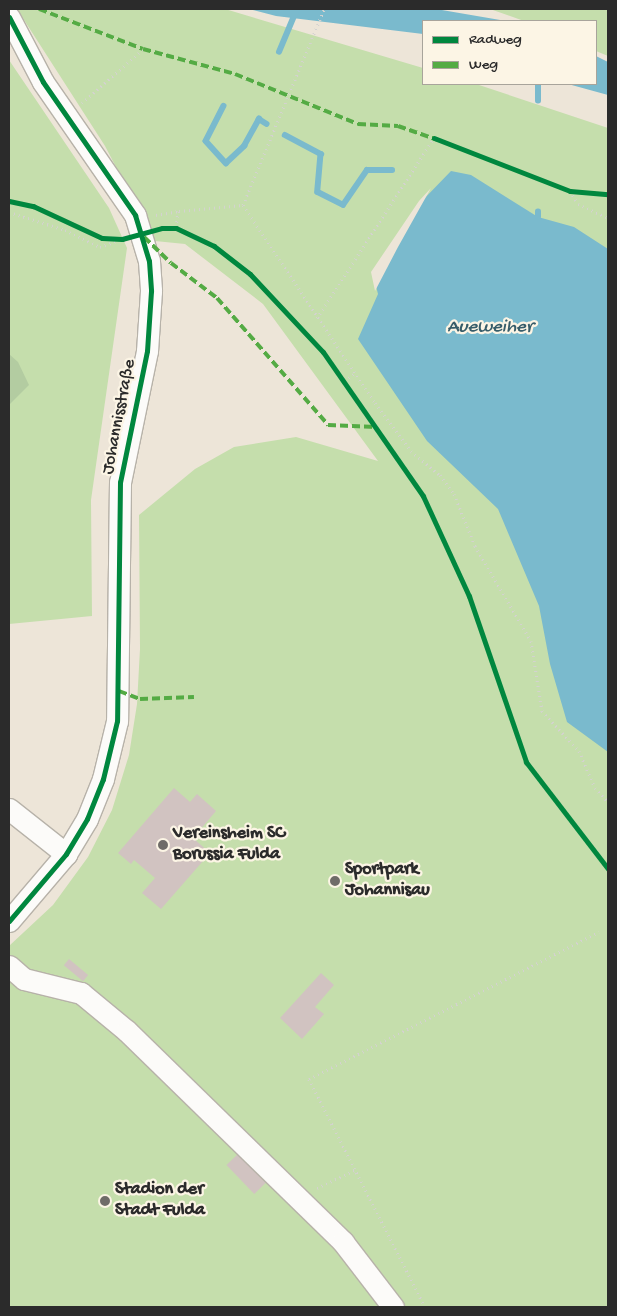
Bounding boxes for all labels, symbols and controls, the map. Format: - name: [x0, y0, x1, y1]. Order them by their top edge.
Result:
- legend: [422, 20, 597, 85]
- text: Radweg: [469, 31, 522, 49]
- text: Weg: [469, 56, 498, 74]
- water label: Aueweiher: [447, 317, 533, 339]
- street label: Johannisstraße: [98, 358, 142, 476]
- place label: Vereinsheim SC Borussia Fulda: [173, 824, 285, 866]
- marker: Vereinsheim SC Borussia Fulda: [157, 839, 169, 851]
- place label: Sportpark Johannisau: [345, 860, 430, 902]
- marker: Sportpark Johannisau: [329, 875, 341, 887]
- place label: Stadion der Stadt Fulda: [115, 1180, 205, 1222]
- marker: Stadion der Stadt Fulda: [99, 1195, 111, 1207]

